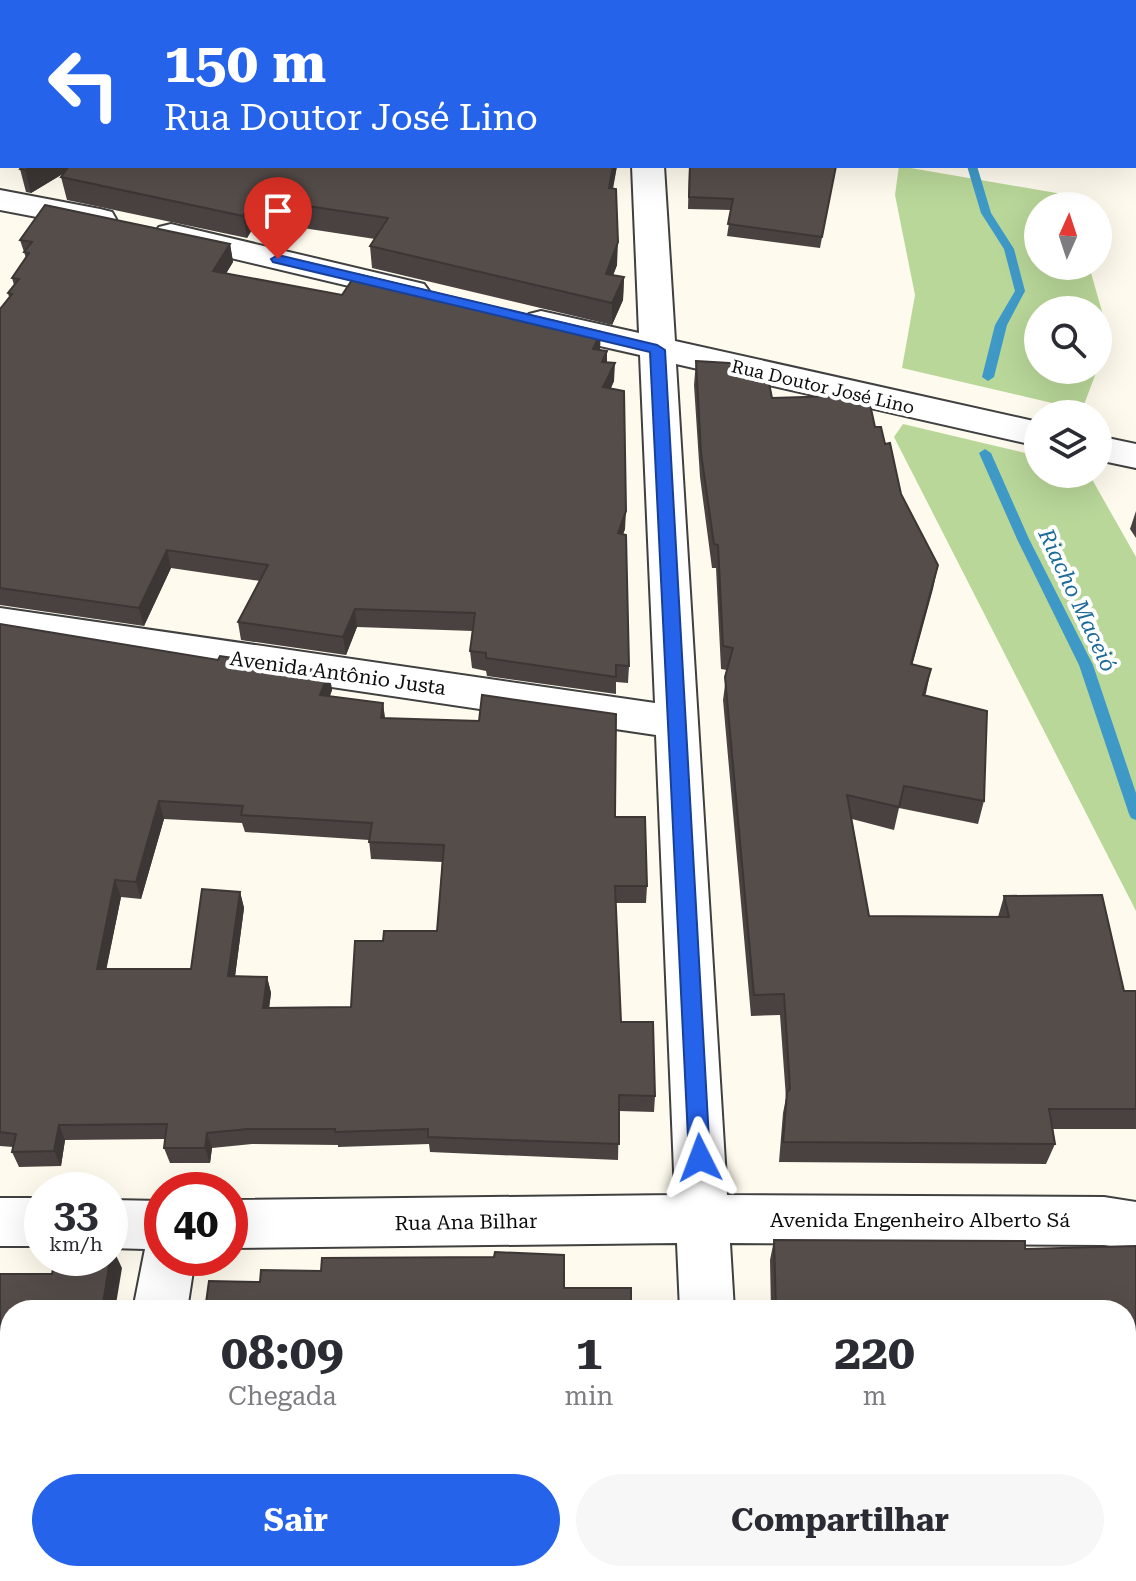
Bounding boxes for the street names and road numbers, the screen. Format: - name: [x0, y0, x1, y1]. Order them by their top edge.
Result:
- street label: Rua Doutor José Lino: [730, 355, 917, 418]
- street label: Avenida Antônio Justa: [229, 646, 448, 700]
- street label: Avenida Engenheiro Alberto Sá: [770, 1208, 1070, 1232]
- street label: Rua Ana Bilhar: [395, 1209, 537, 1235]

